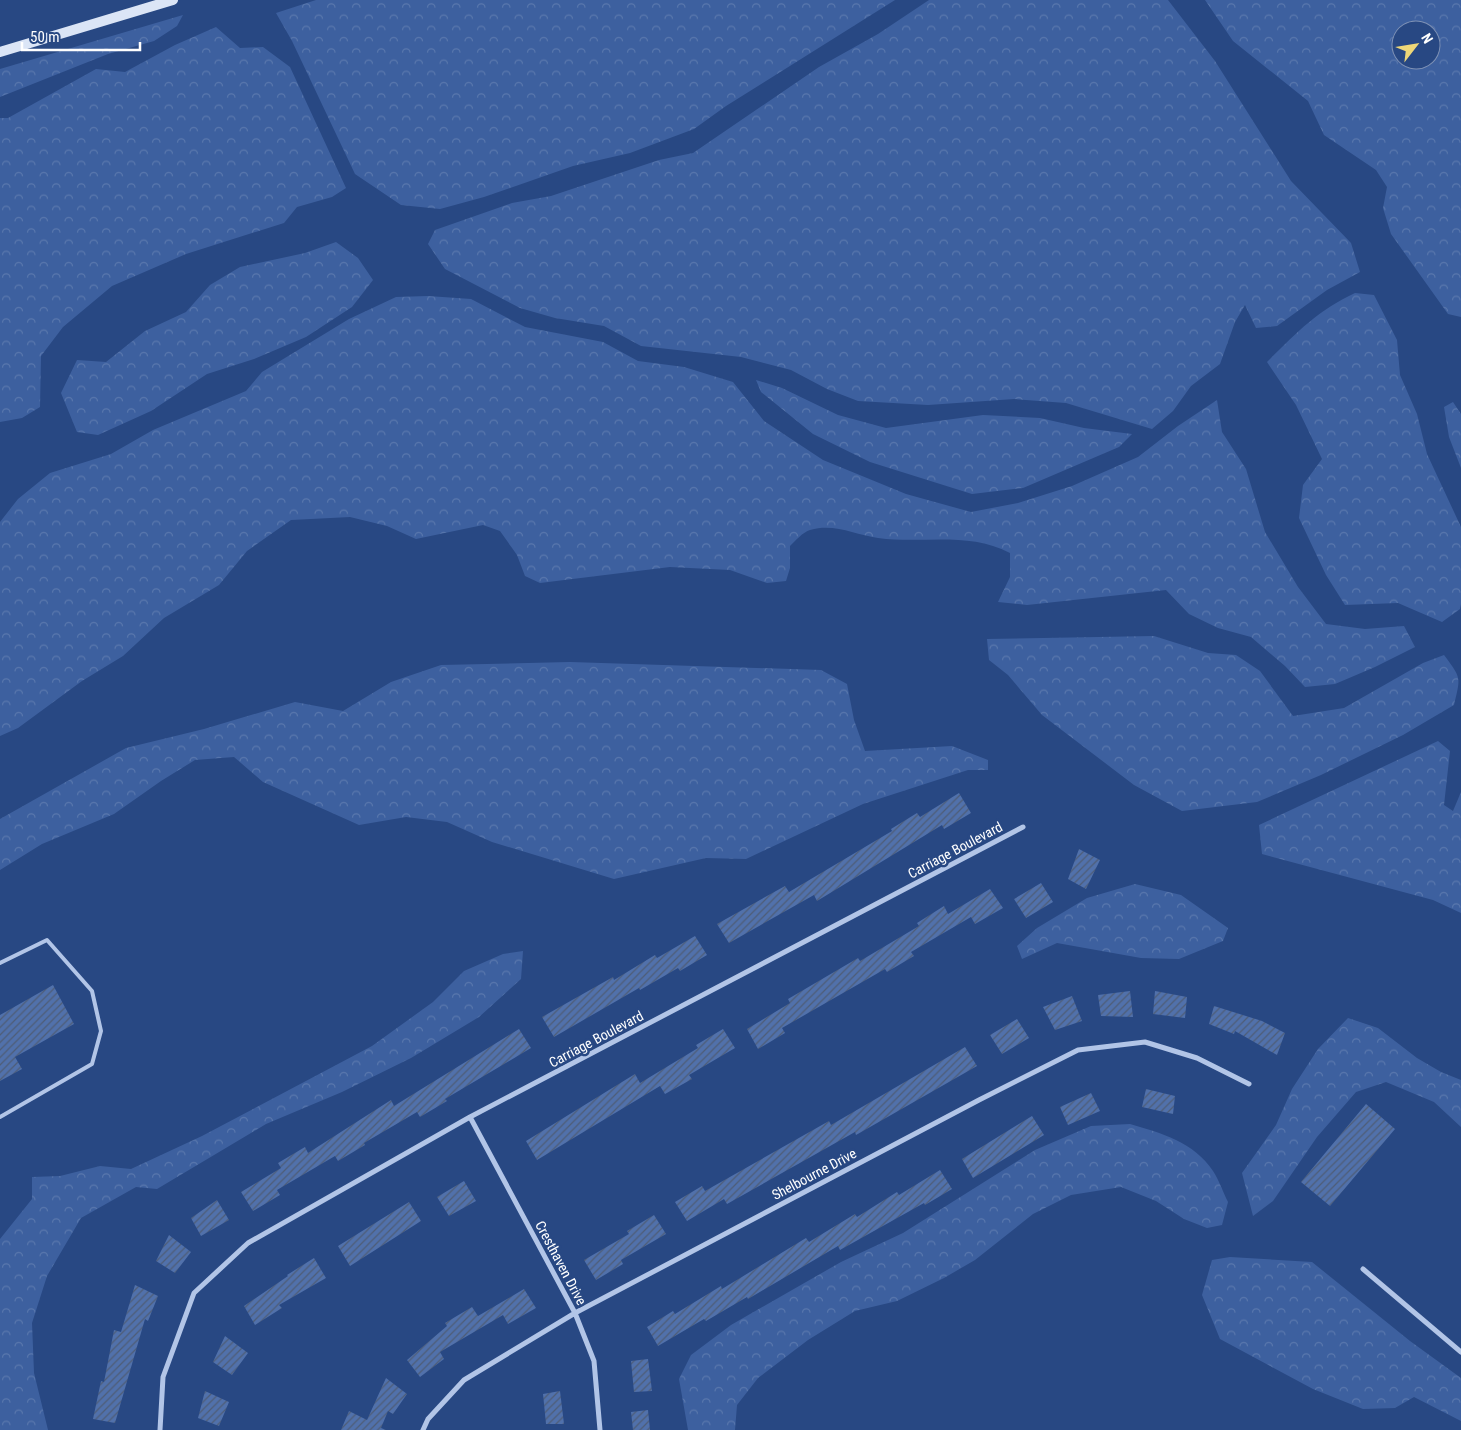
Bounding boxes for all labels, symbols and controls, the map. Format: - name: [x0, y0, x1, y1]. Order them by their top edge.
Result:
- scale bar: [22, 20, 140, 52]
- north arrow: [1391, 20, 1441, 70]
- text: 50 m: [30, 28, 60, 46]
- text: N: [1418, 31, 1436, 46]
- street label: Carriage Boulevard: [905, 818, 1005, 882]
- street label: Carriage Boulevard: [546, 1007, 646, 1071]
- street label: Shelbourne Drive: [769, 1145, 859, 1203]
- street label: Cresthaven Drive: [532, 1218, 590, 1308]

